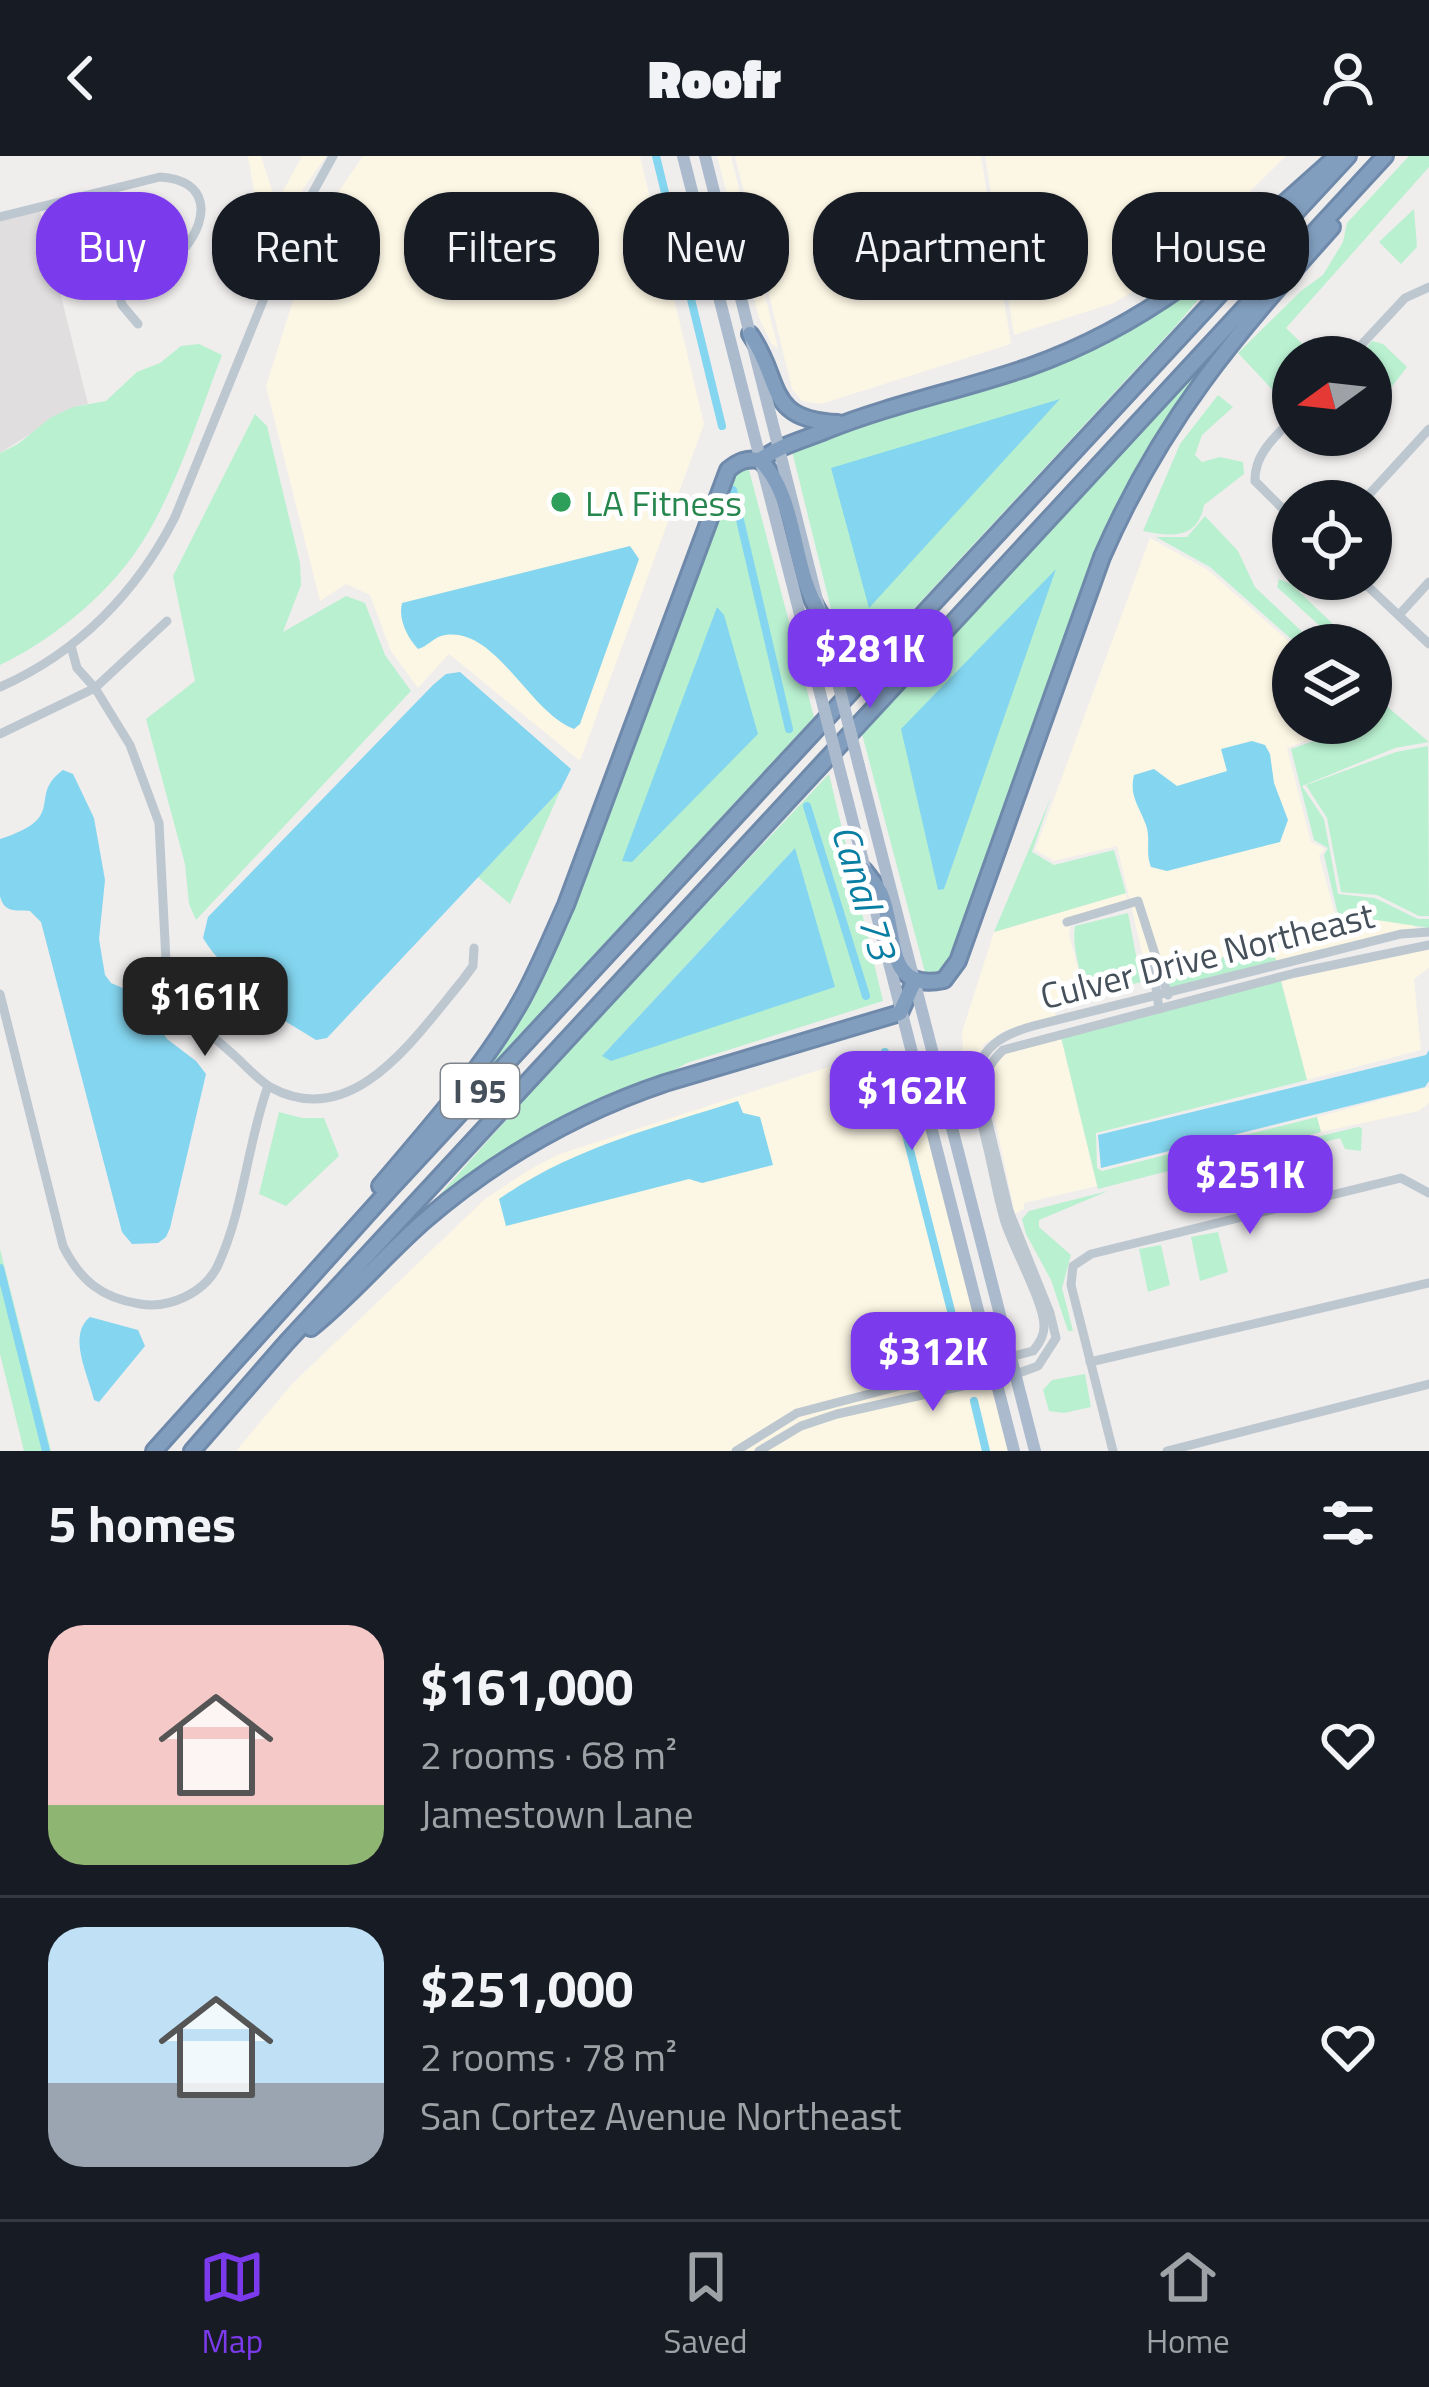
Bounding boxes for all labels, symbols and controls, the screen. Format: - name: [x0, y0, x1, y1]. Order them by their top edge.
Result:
- text: Roofr: [648, 37, 781, 119]
- icon: back: [48, 45, 114, 111]
- icon: person: [1315, 45, 1381, 111]
- chip: Buy: [36, 192, 188, 300]
- chip: Rent: [212, 192, 380, 300]
- chip: Filters: [404, 192, 599, 300]
- chip: New: [623, 192, 789, 300]
- chip: Apartment: [813, 192, 1088, 300]
- chip: House: [1112, 192, 1309, 300]
- north arrow: [1272, 336, 1392, 456]
- map controls: [1272, 336, 1392, 744]
- place label: LA Fitness: [585, 475, 742, 530]
- button: locate: [1272, 480, 1392, 600]
- marker: LA Fitness: [548, 489, 574, 515]
- pin: $281K: [786, 609, 954, 711]
- text: $281K: [815, 618, 925, 677]
- button: layers: [1272, 624, 1392, 744]
- water label: Canal 73: [817, 817, 914, 969]
- street label: Culver Drive Northeast: [1034, 887, 1380, 1023]
- pin: $161K: [121, 957, 289, 1059]
- text: $161K: [150, 966, 260, 1025]
- pin: $162K: [828, 1051, 996, 1153]
- text: $162K: [857, 1060, 967, 1119]
- road number: I 95: [441, 1064, 519, 1118]
- pin: $251K: [1166, 1135, 1334, 1237]
- text: $251K: [1195, 1144, 1305, 1203]
- pin: $312K: [849, 1312, 1017, 1414]
- text: $312K: [878, 1321, 988, 1380]
- text: 5 homes: [48, 1484, 236, 1562]
- icon: filters: [1315, 1490, 1381, 1556]
- text: $161,000: [420, 1647, 633, 1725]
- icon: home: [144, 1673, 288, 1817]
- icon: heart: [1315, 1712, 1381, 1778]
- text: 2 rooms · 68 m²: [420, 1725, 677, 1784]
- text: Jamestown Lane: [420, 1784, 693, 1843]
- text: $251,000: [420, 1949, 633, 2027]
- icon: home: [144, 1975, 288, 2119]
- icon: heart: [1315, 2014, 1381, 2080]
- text: 2 rooms · 78 m²: [420, 2027, 677, 2086]
- text: San Cortez Avenue Northeast: [420, 2086, 901, 2145]
- tab: Map: [199, 2244, 265, 2366]
- tab: Saved: [664, 2244, 748, 2366]
- tab: Home: [1146, 2244, 1230, 2366]

